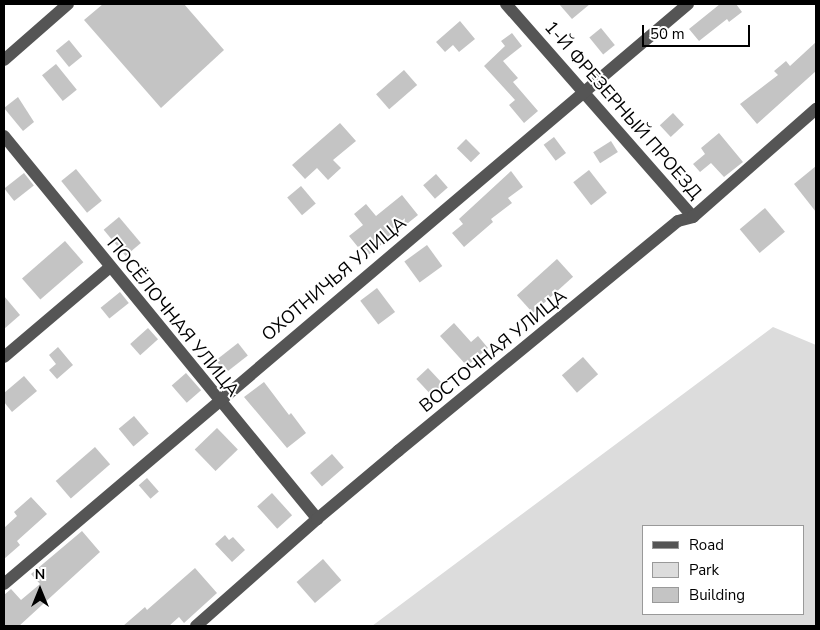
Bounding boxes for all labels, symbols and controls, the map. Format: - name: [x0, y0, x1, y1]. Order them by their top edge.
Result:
- scale bar: [645, 15, 752, 47]
- street label: 1-Й ФРЕЗЕРНЫЙ ПРОЕЗД: [540, 17, 706, 203]
- text: 50 m: [650, 24, 685, 44]
- street label: ОХОТНИЧЬЯ УЛИЦА: [257, 212, 411, 346]
- street label: ПОСЁЛОЧНАЯ УЛИЦА: [102, 233, 244, 401]
- street label: ВОСТОЧНАЯ УЛИЦА: [415, 285, 571, 417]
- legend: [642, 525, 805, 615]
- text: Road: [689, 535, 724, 555]
- text: Park: [689, 560, 719, 580]
- north arrow: [15, 565, 65, 615]
- text: N: [35, 565, 45, 584]
- text: Building: [689, 585, 745, 605]

